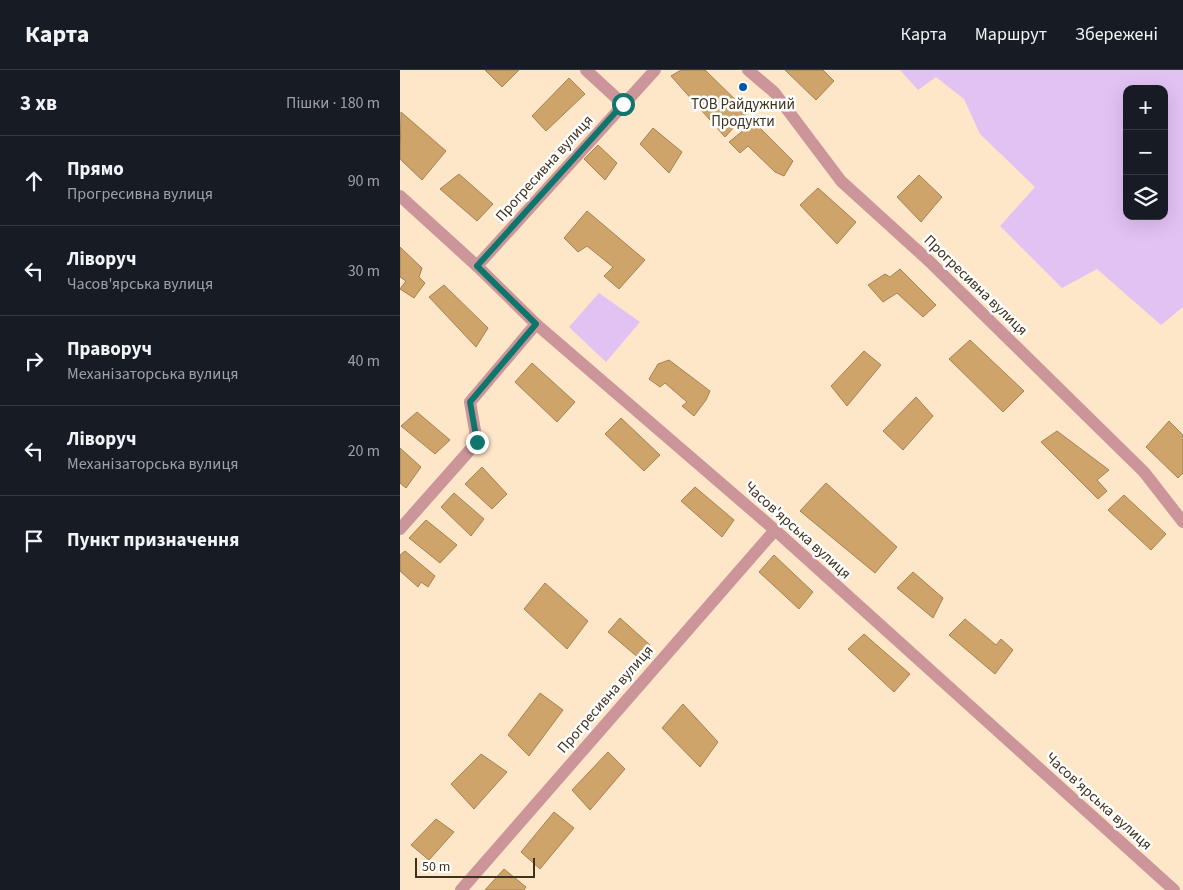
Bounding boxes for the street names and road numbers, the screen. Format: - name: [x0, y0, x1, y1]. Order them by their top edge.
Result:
- street label: Прогресивна вулиця: [491, 110, 598, 226]
- street label: Прогресивна вулиця: [919, 230, 1032, 340]
- street label: Часов'ярська вулиця: [740, 477, 856, 584]
- street label: Прогресивна вулиця: [553, 641, 658, 758]
- street label: Часов'ярська вулиця: [1041, 748, 1157, 855]

